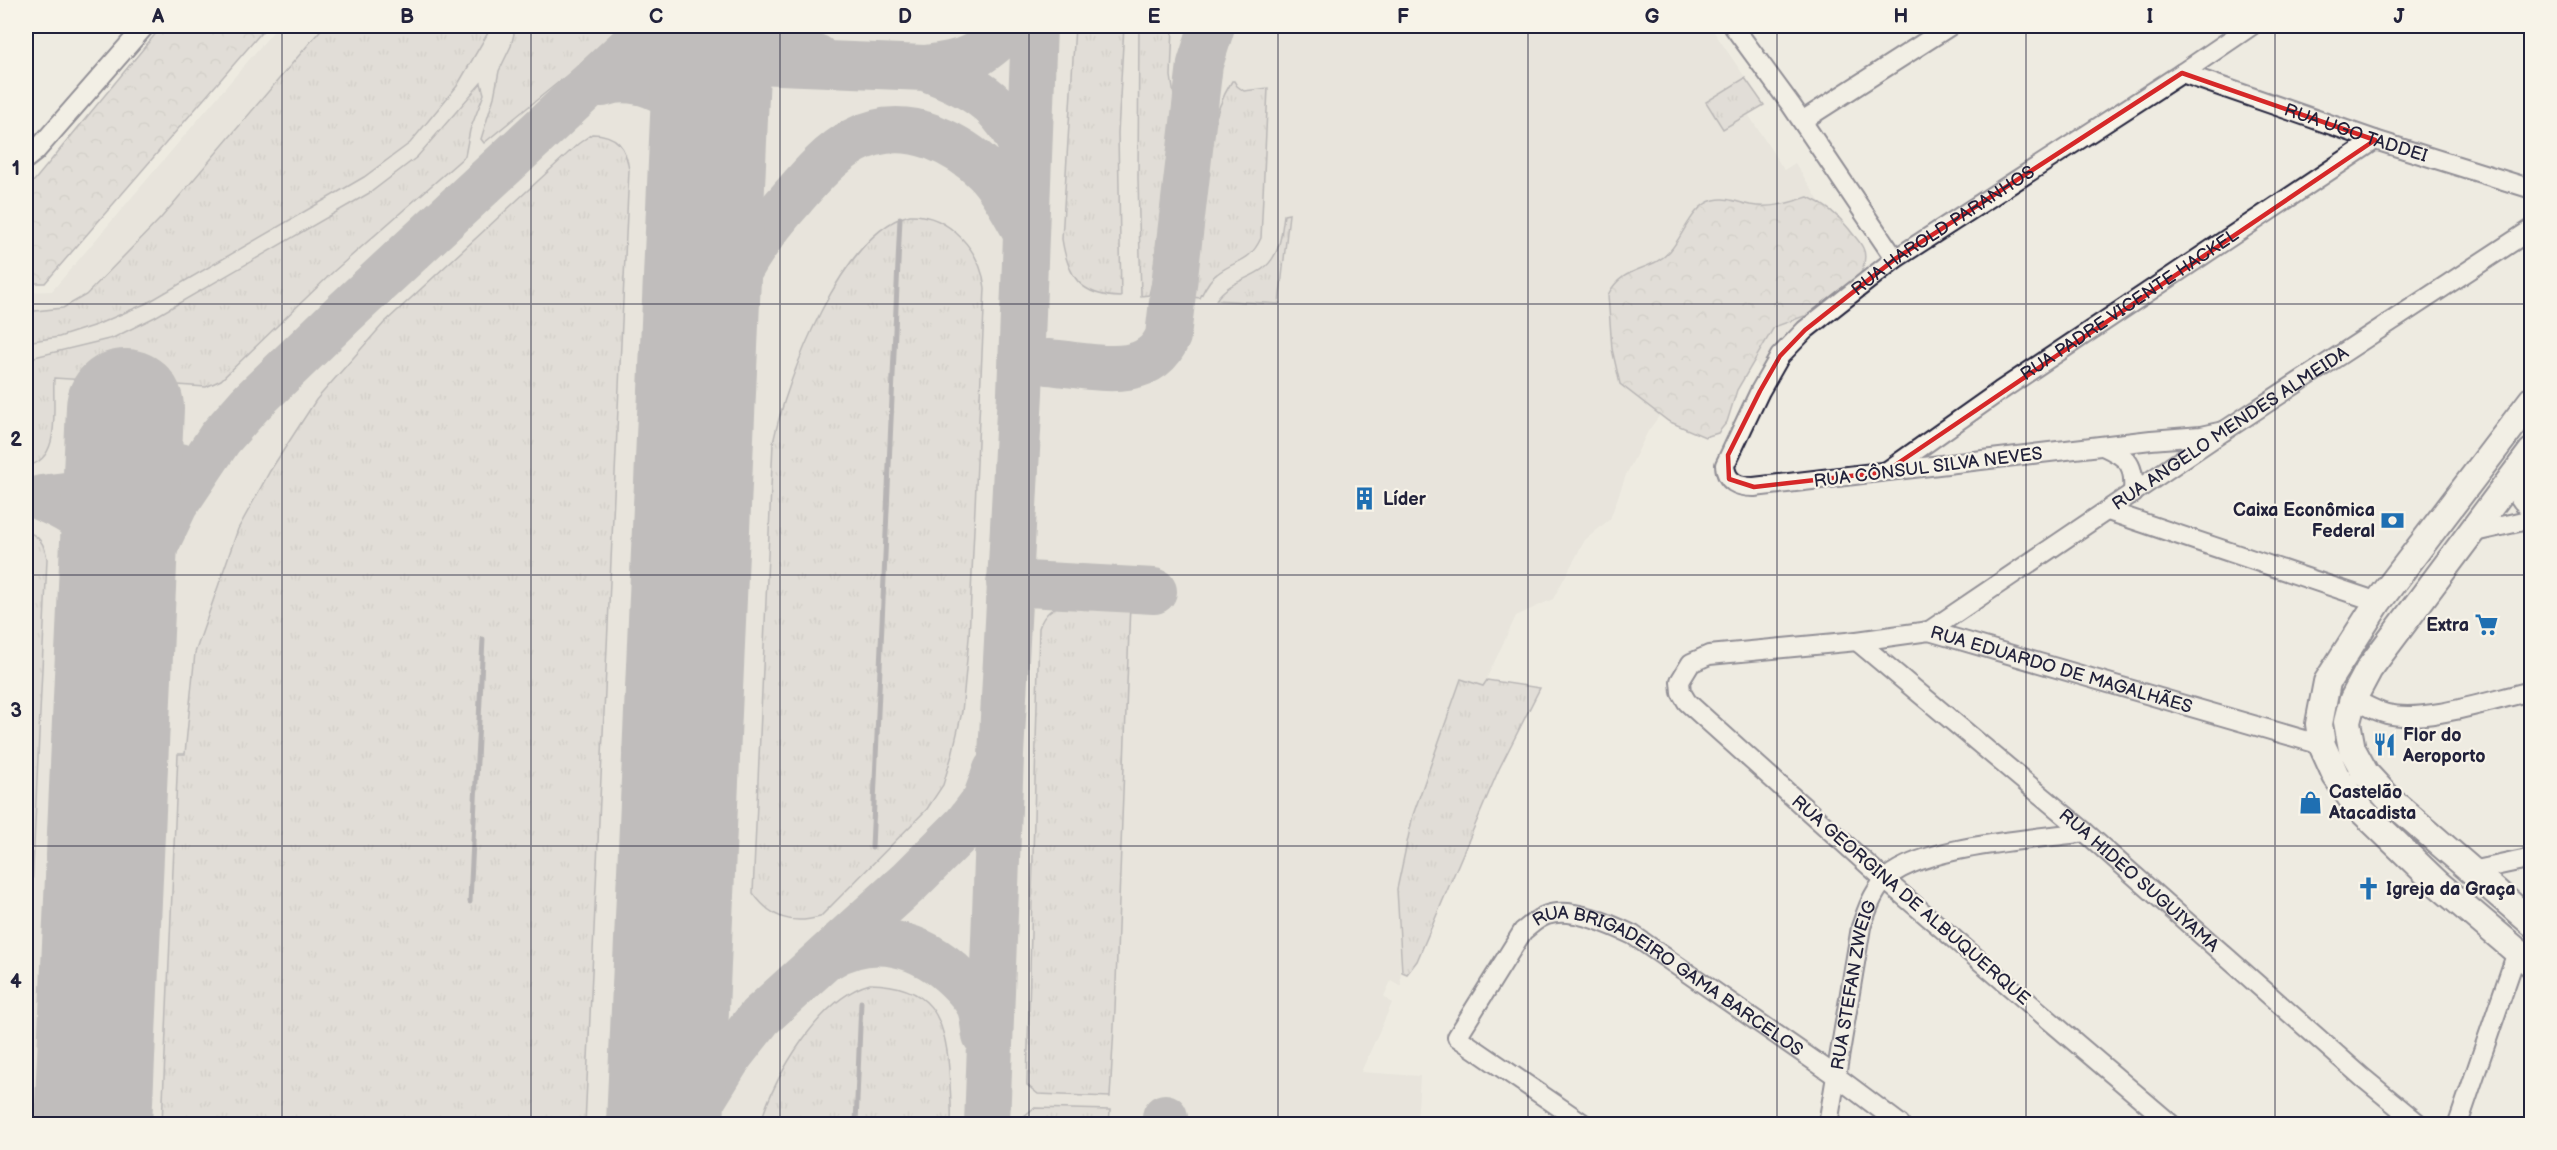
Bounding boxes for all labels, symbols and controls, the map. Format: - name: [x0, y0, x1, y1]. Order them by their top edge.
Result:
- text: A: [151, 5, 165, 29]
- text: B: [400, 5, 414, 29]
- text: C: [649, 5, 663, 29]
- text: D: [898, 5, 912, 29]
- text: E: [1148, 5, 1161, 29]
- text: F: [1397, 5, 1409, 29]
- text: G: [1645, 5, 1660, 29]
- text: H: [1894, 5, 1908, 29]
- text: I: [2147, 5, 2153, 29]
- text: J: [2394, 5, 2406, 29]
- street label: RUA UGO TADDEI: [2281, 99, 2430, 167]
- text: 1: [12, 157, 20, 181]
- street label: RUA HAROLD PARANHOS: [1847, 161, 2039, 300]
- street label: RUA PADRE VICENTE HACKEL: [2017, 224, 2243, 385]
- street label: RUA ANGELO MENDES ALMEIDA: [2108, 342, 2352, 515]
- text: 2: [10, 428, 22, 452]
- street label: RUA CÔNSUL SILVA NEVES: [1812, 441, 2044, 492]
- building icon: Líder: [1352, 486, 1378, 512]
- place label: Líder: [1383, 489, 1427, 510]
- place label: Caixa Econômica Federal: [2233, 500, 2375, 542]
- bank icon: Caixa Econômica Federal: [2380, 507, 2406, 533]
- supermarket icon: Extra: [2474, 612, 2500, 638]
- place label: Extra: [2426, 615, 2469, 636]
- street label: RUA EDUARDO DE MAGALHÃES: [1928, 622, 2195, 718]
- text: 3: [10, 699, 22, 723]
- place label: Flor do Aeroporto: [2402, 725, 2485, 767]
- restaurant icon: Flor do Aeroporto: [2372, 732, 2398, 758]
- place label: Castelão Atacadista: [2328, 782, 2416, 824]
- shop icon: Castelão Atacadista: [2298, 789, 2324, 815]
- street label: RUA GEORGINA DE ALBUQUERQUE: [1787, 791, 2034, 1010]
- street label: RUA HIDEO SUGUIYAMA: [2055, 805, 2223, 957]
- church icon: Igreja da Graça: [2355, 876, 2381, 902]
- place label: Igreja da Graça: [2386, 879, 2516, 900]
- street label: RUA STEFAN ZWEIG: [1827, 898, 1881, 1072]
- street label: RUA BRIGADEIRO GAMA BARCELOS: [1529, 903, 1807, 1061]
- text: 4: [10, 970, 22, 994]

